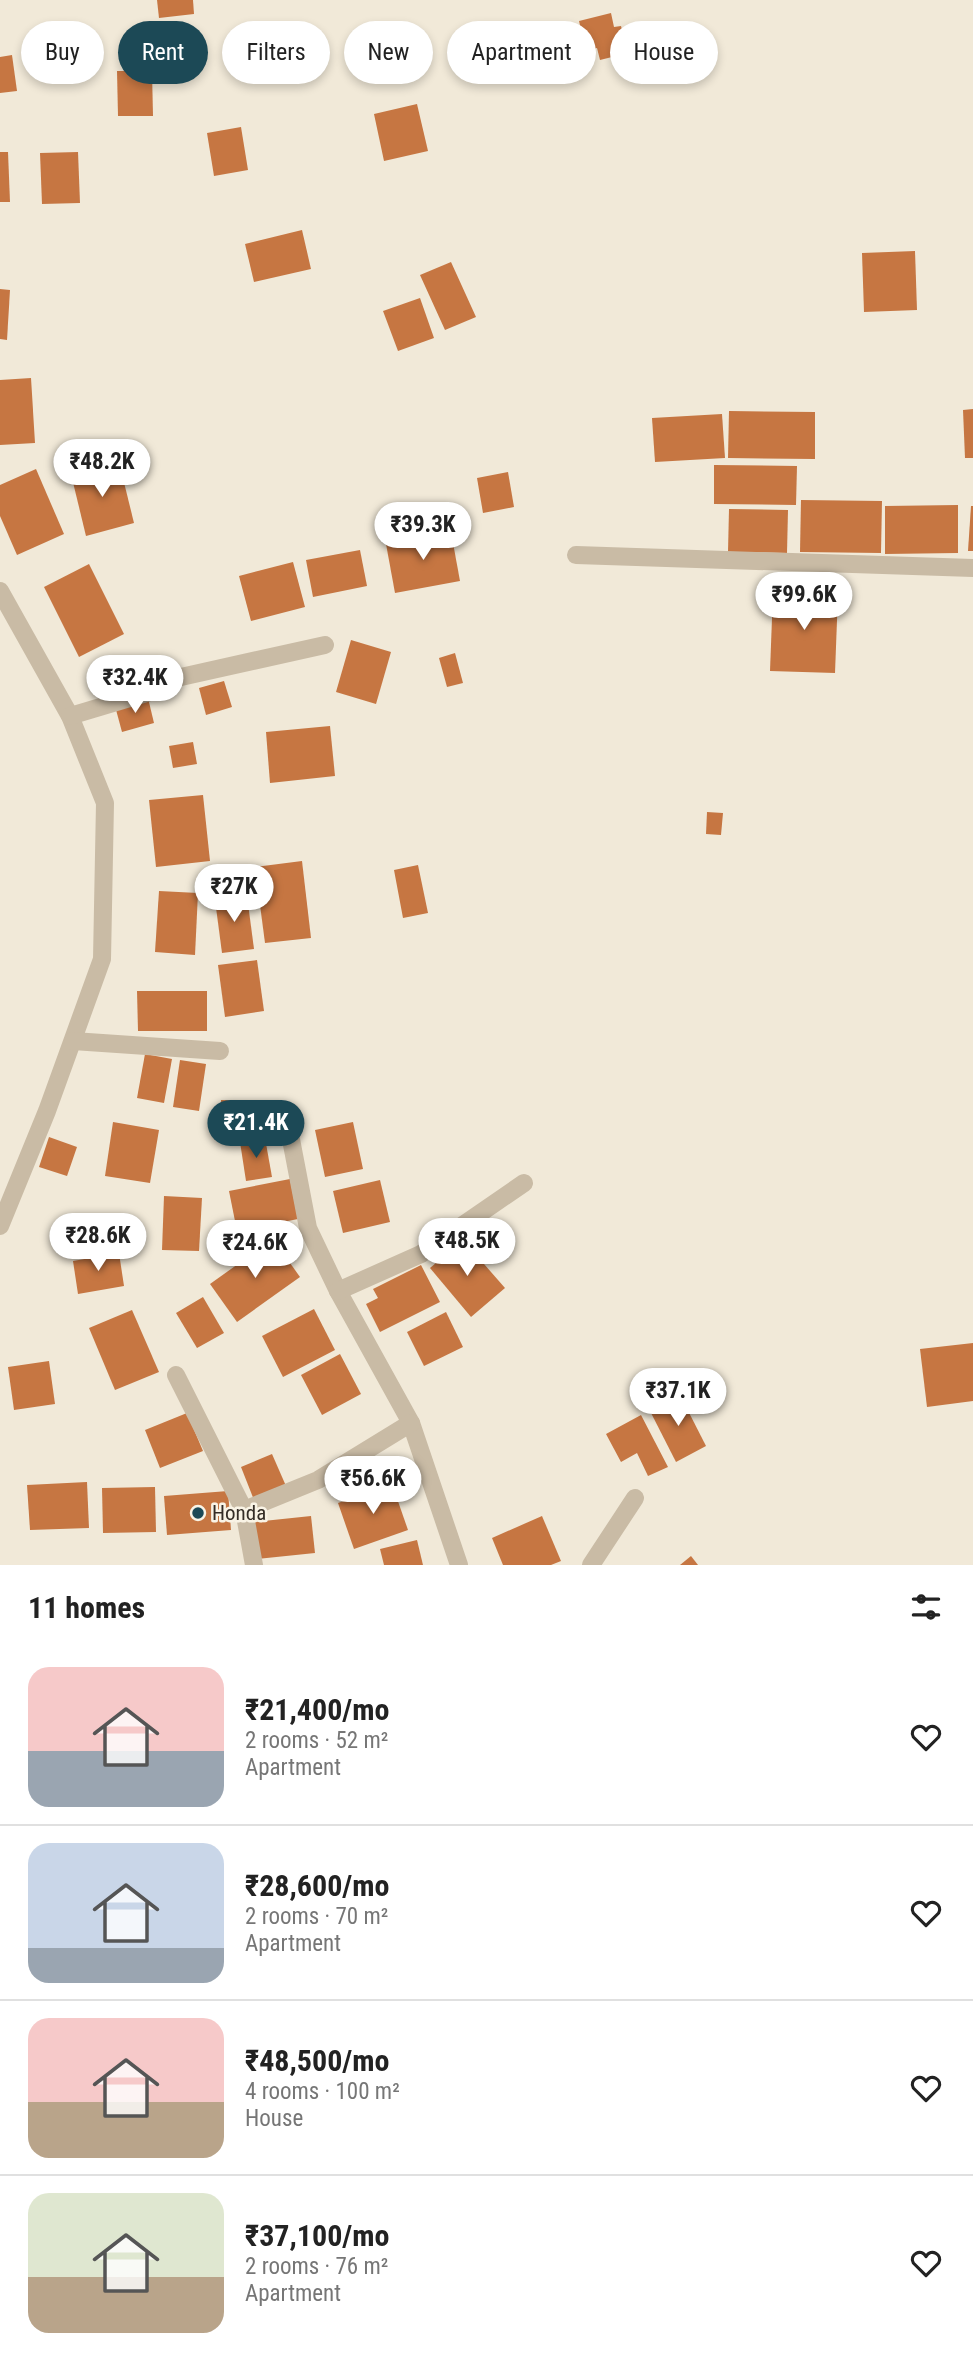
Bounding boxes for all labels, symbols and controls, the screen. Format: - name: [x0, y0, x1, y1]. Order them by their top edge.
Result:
- chip: Buy: [21, 21, 104, 84]
- chip: Rent: [118, 21, 208, 84]
- chip: Filters: [222, 21, 330, 84]
- chip: New: [344, 21, 433, 84]
- chip: Apartment: [447, 21, 596, 84]
- chip: House: [610, 21, 718, 84]
- pin: ₹48.2K: [45, 440, 159, 499]
- text: ₹48.2K: [69, 448, 135, 475]
- pin: ₹39.3K: [366, 503, 480, 562]
- text: ₹39.3K: [390, 511, 456, 538]
- pin: ₹99.6K: [747, 572, 861, 632]
- text: ₹99.6K: [771, 581, 837, 608]
- pin: ₹32.4K: [78, 656, 192, 715]
- text: ₹32.4K: [102, 664, 168, 691]
- pin: ₹27K: [193, 864, 275, 924]
- text: ₹27K: [211, 873, 257, 900]
- pin: ₹21.4K: [199, 1100, 313, 1160]
- text: ₹21.4K: [223, 1109, 289, 1136]
- pin: ₹28.6K: [41, 1214, 155, 1273]
- pin: ₹48.5K: [410, 1218, 524, 1278]
- pin: ₹24.6K: [198, 1220, 312, 1280]
- text: ₹28.6K: [65, 1222, 131, 1249]
- text: ₹48.5K: [434, 1227, 500, 1254]
- text: ₹24.6K: [222, 1229, 288, 1256]
- pin: ₹37.1K: [621, 1368, 735, 1428]
- text: ₹37.1K: [645, 1377, 711, 1404]
- pin: ₹56.6K: [316, 1456, 430, 1516]
- text: ₹56.6K: [340, 1465, 406, 1492]
- place label: Honda: [212, 1501, 266, 1525]
- marker: Honda: [190, 1505, 206, 1521]
- icon: filters: [907, 1588, 945, 1626]
- text: 11 homes: [28, 1590, 145, 1625]
- text: ₹21,400/mo: [245, 1692, 389, 1727]
- icon: home: [84, 1695, 168, 1779]
- icon: heart: [907, 1718, 945, 1756]
- text: 2 rooms · 52 m²: [245, 1727, 388, 1754]
- text: Apartment: [245, 1754, 341, 1781]
- text: ₹28,600/mo: [245, 1868, 389, 1903]
- icon: home: [84, 1871, 168, 1955]
- icon: heart: [907, 1894, 945, 1932]
- text: 2 rooms · 70 m²: [245, 1903, 388, 1930]
- text: Apartment: [245, 1930, 341, 1957]
- text: ₹48,500/mo: [245, 2043, 389, 2078]
- icon: home: [84, 2046, 168, 2130]
- icon: heart: [907, 2069, 945, 2107]
- text: 4 rooms · 100 m²: [245, 2078, 400, 2105]
- text: House: [245, 2105, 303, 2132]
- text: ₹37,100/mo: [245, 2218, 389, 2253]
- icon: home: [84, 2221, 168, 2305]
- icon: heart: [907, 2244, 945, 2282]
- text: 2 rooms · 76 m²: [245, 2253, 388, 2280]
- text: Apartment: [245, 2280, 341, 2307]

